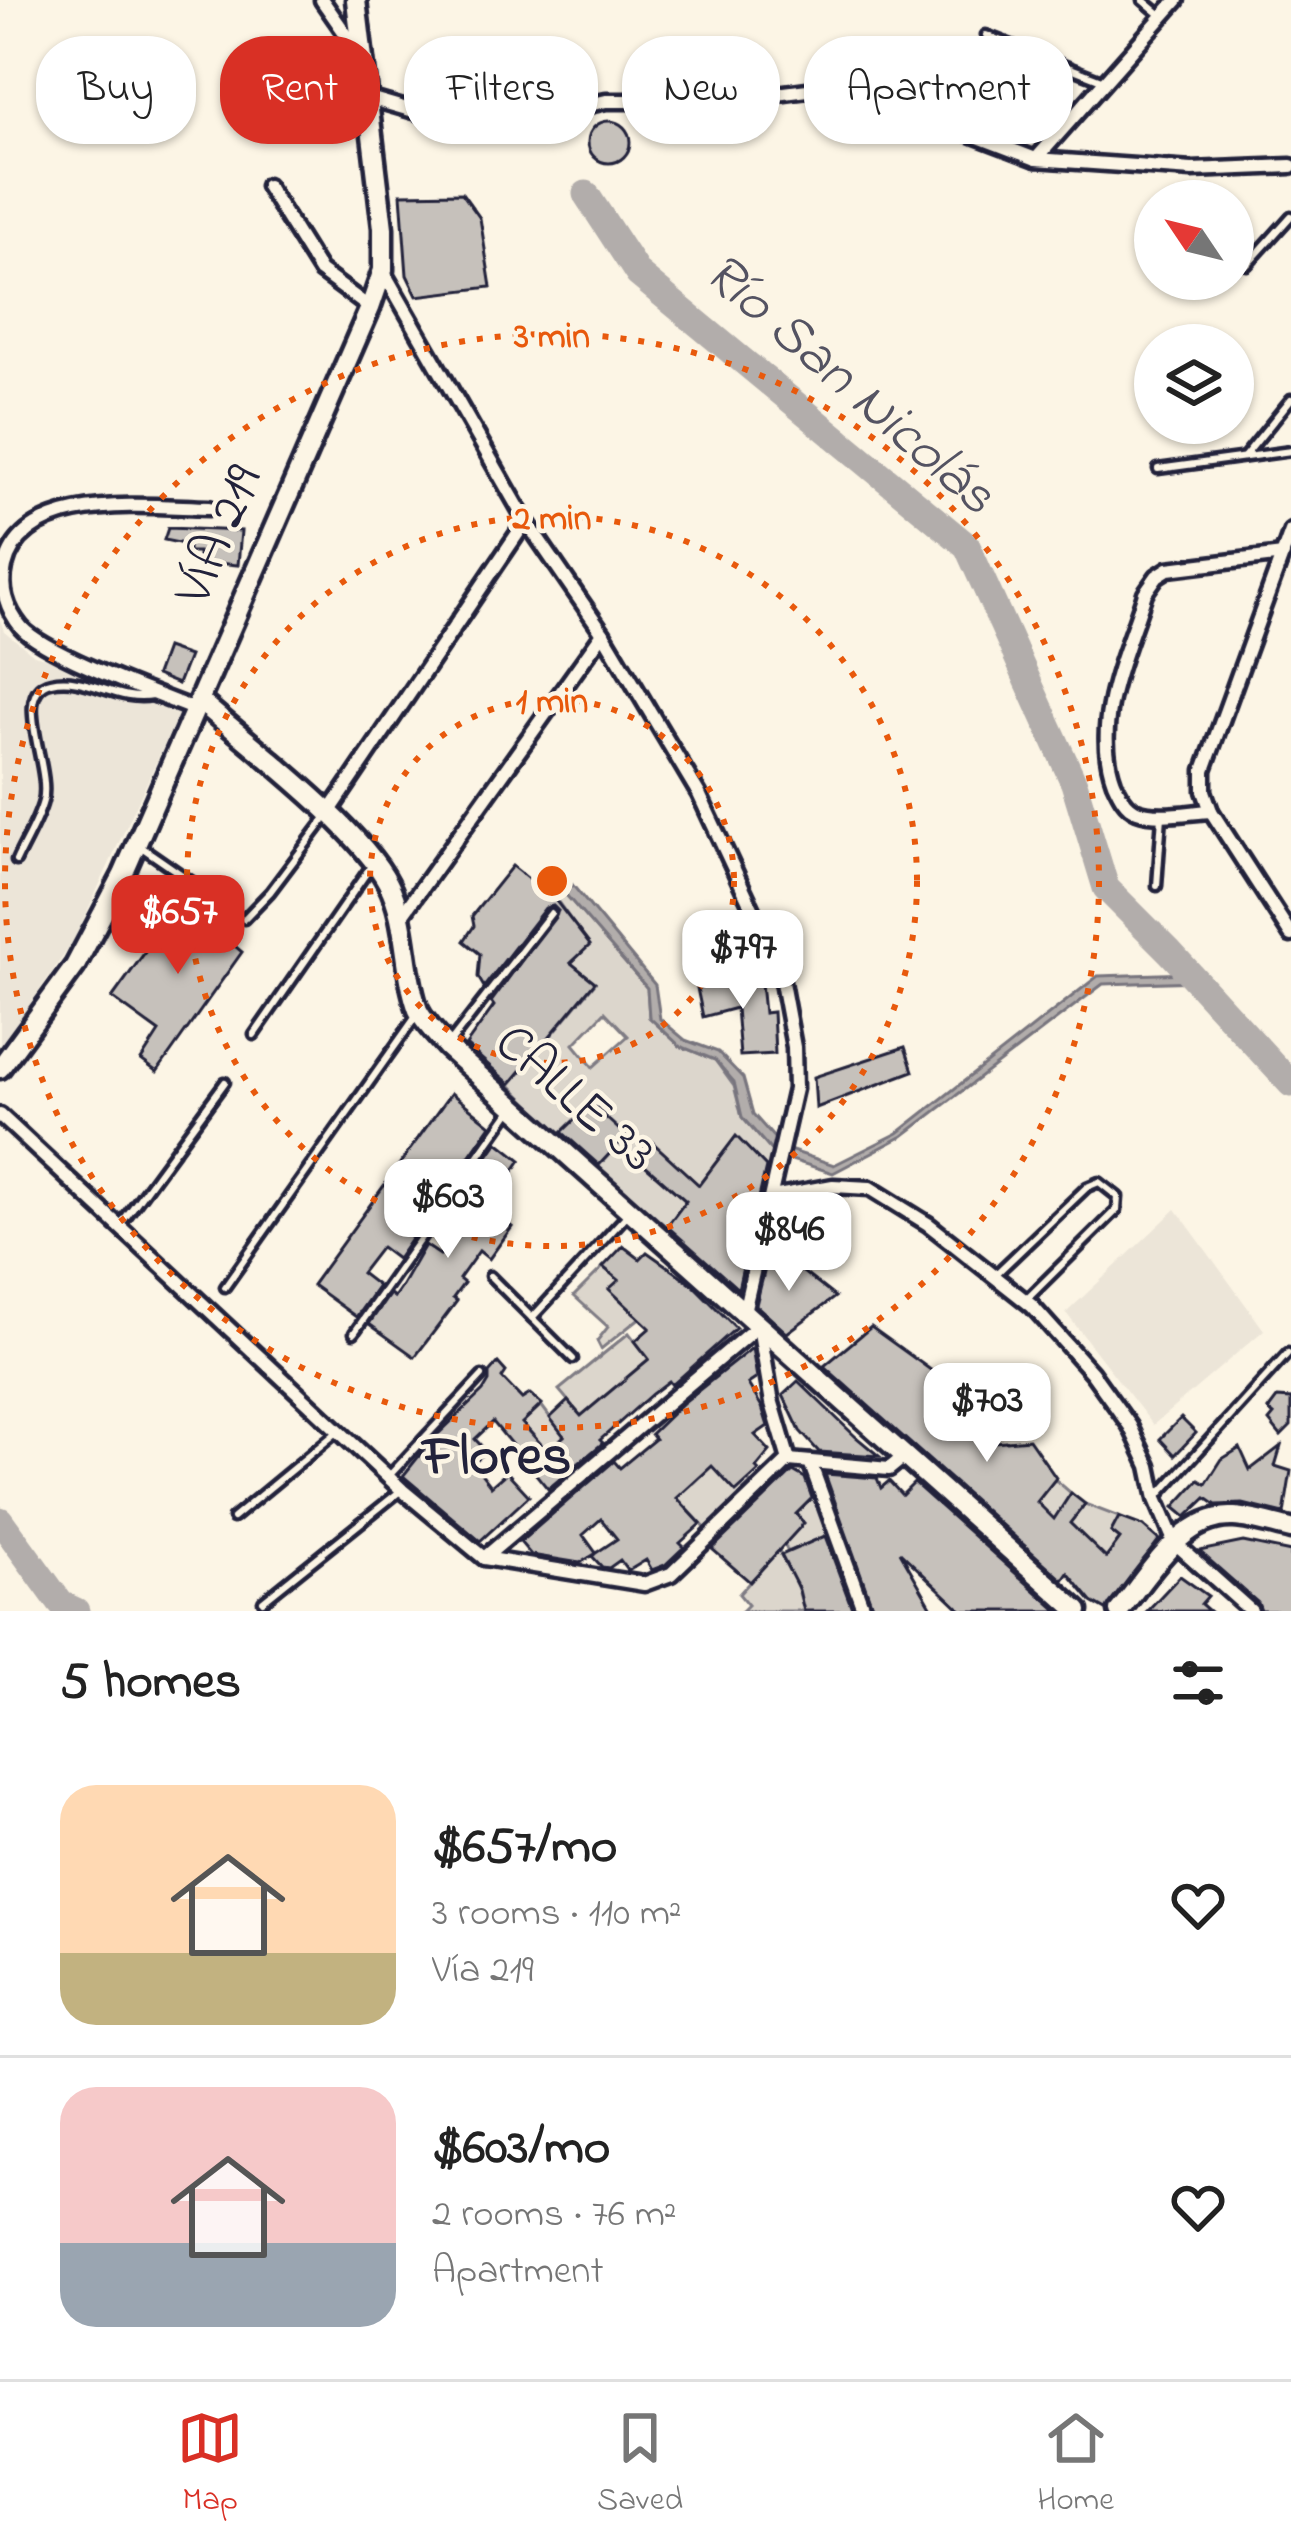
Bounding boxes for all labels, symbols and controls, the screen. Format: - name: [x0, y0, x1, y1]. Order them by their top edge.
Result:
- chip: Buy: [36, 36, 196, 144]
- chip: Rent: [220, 36, 380, 144]
- chip: Filters: [404, 36, 598, 144]
- chip: New: [622, 36, 780, 144]
- chip: Apartment: [804, 36, 1073, 144]
- north arrow: [1134, 180, 1254, 300]
- map controls: [1134, 180, 1254, 444]
- water label: Río San Nicolás: [683, 235, 1013, 537]
- text: 3 min: [513, 312, 590, 365]
- button: layers: [1134, 324, 1254, 444]
- street label: VÍA 219: [156, 454, 285, 619]
- text: 2 min: [511, 494, 592, 547]
- text: 1 min: [516, 677, 588, 730]
- centre of rings: [531, 860, 573, 902]
- pin: $657: [107, 875, 249, 977]
- text: $657: [138, 885, 218, 942]
- pin: $797: [672, 910, 814, 1012]
- text: $797: [709, 920, 777, 977]
- street label: CALLE 33: [475, 1007, 673, 1193]
- pin: $603: [377, 1159, 519, 1261]
- text: $603: [411, 1169, 485, 1226]
- pin: $846: [718, 1192, 860, 1294]
- text: $846: [753, 1202, 825, 1259]
- pin: $703: [916, 1363, 1058, 1465]
- text: $703: [951, 1373, 1023, 1430]
- district label: Flores: [420, 1418, 571, 1501]
- text: 5 homes: [60, 1646, 241, 1721]
- icon: filters: [1165, 1650, 1231, 1716]
- text: $657/mo: [432, 1811, 617, 1886]
- icon: home: [156, 1833, 300, 1977]
- icon: heart: [1165, 1872, 1231, 1938]
- text: 3 rooms · 110 m²: [432, 1886, 682, 1943]
- text: Vía 219: [432, 1943, 534, 2000]
- text: $603/mo: [432, 2112, 610, 2187]
- icon: home: [156, 2135, 300, 2279]
- icon: heart: [1165, 2174, 1231, 2240]
- text: 2 rooms · 76 m²: [432, 2187, 677, 2244]
- text: Apartment: [432, 2244, 604, 2301]
- tab: Map: [177, 2405, 243, 2525]
- tab: Saved: [597, 2405, 683, 2525]
- tab: Home: [1037, 2405, 1114, 2525]

